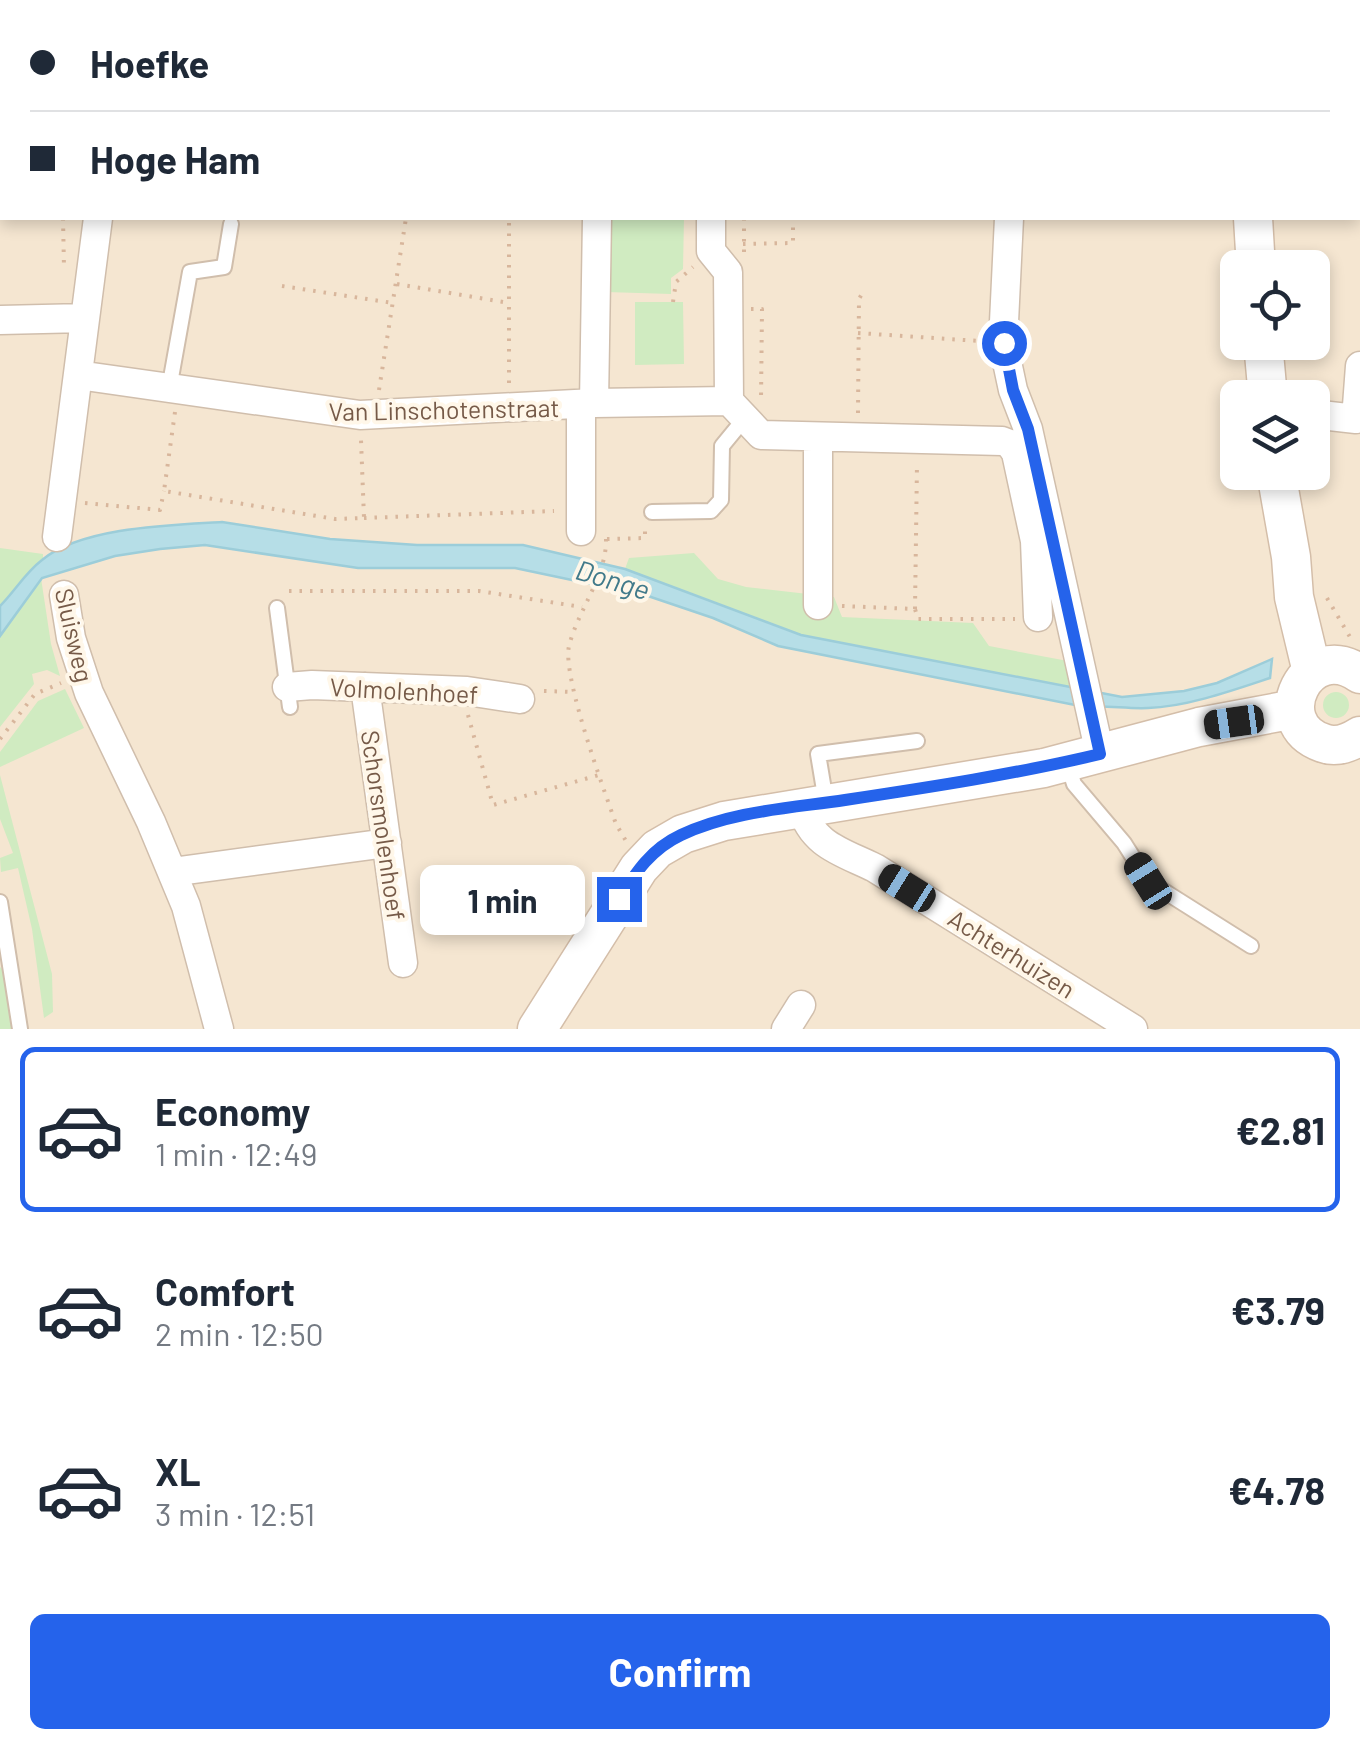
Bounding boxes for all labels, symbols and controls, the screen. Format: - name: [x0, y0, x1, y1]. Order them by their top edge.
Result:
- text: Hoefke: [90, 40, 209, 86]
- text: Hoge Ham: [90, 136, 260, 182]
- map controls: [1220, 250, 1330, 490]
- button: locate: [1220, 250, 1330, 360]
- route start: [982, 321, 1027, 366]
- button: layers: [1220, 380, 1330, 490]
- street label: Van Linschotenstraat: [328, 392, 560, 426]
- water label: Donge: [572, 552, 654, 606]
- street label: Sluisweg: [50, 585, 100, 685]
- street label: Volmolenhoef: [329, 671, 479, 709]
- car: [1202, 703, 1266, 741]
- street label: Schorsmolenhoef: [356, 728, 412, 922]
- car: [1119, 848, 1177, 914]
- car: [874, 859, 940, 917]
- callout: 1 min: [419, 864, 584, 934]
- route end: [597, 877, 642, 922]
- text: 1 min: [467, 881, 538, 919]
- street label: Achterhuizen: [943, 902, 1081, 1004]
- icon: car: [35, 1085, 125, 1175]
- text: Economy: [155, 1088, 310, 1134]
- text: €2.81: [1236, 1107, 1325, 1153]
- text: 1 min · 12:49: [155, 1134, 318, 1172]
- icon: car: [35, 1265, 125, 1355]
- text: Comfort: [155, 1268, 295, 1314]
- text: €3.79: [1231, 1287, 1325, 1333]
- text: 2 min · 12:50: [155, 1314, 324, 1352]
- icon: car: [35, 1445, 125, 1535]
- text: XL: [155, 1448, 201, 1494]
- text: €4.78: [1228, 1467, 1325, 1513]
- text: 3 min · 12:51: [155, 1494, 315, 1532]
- button: Confirm: [30, 1614, 1330, 1729]

